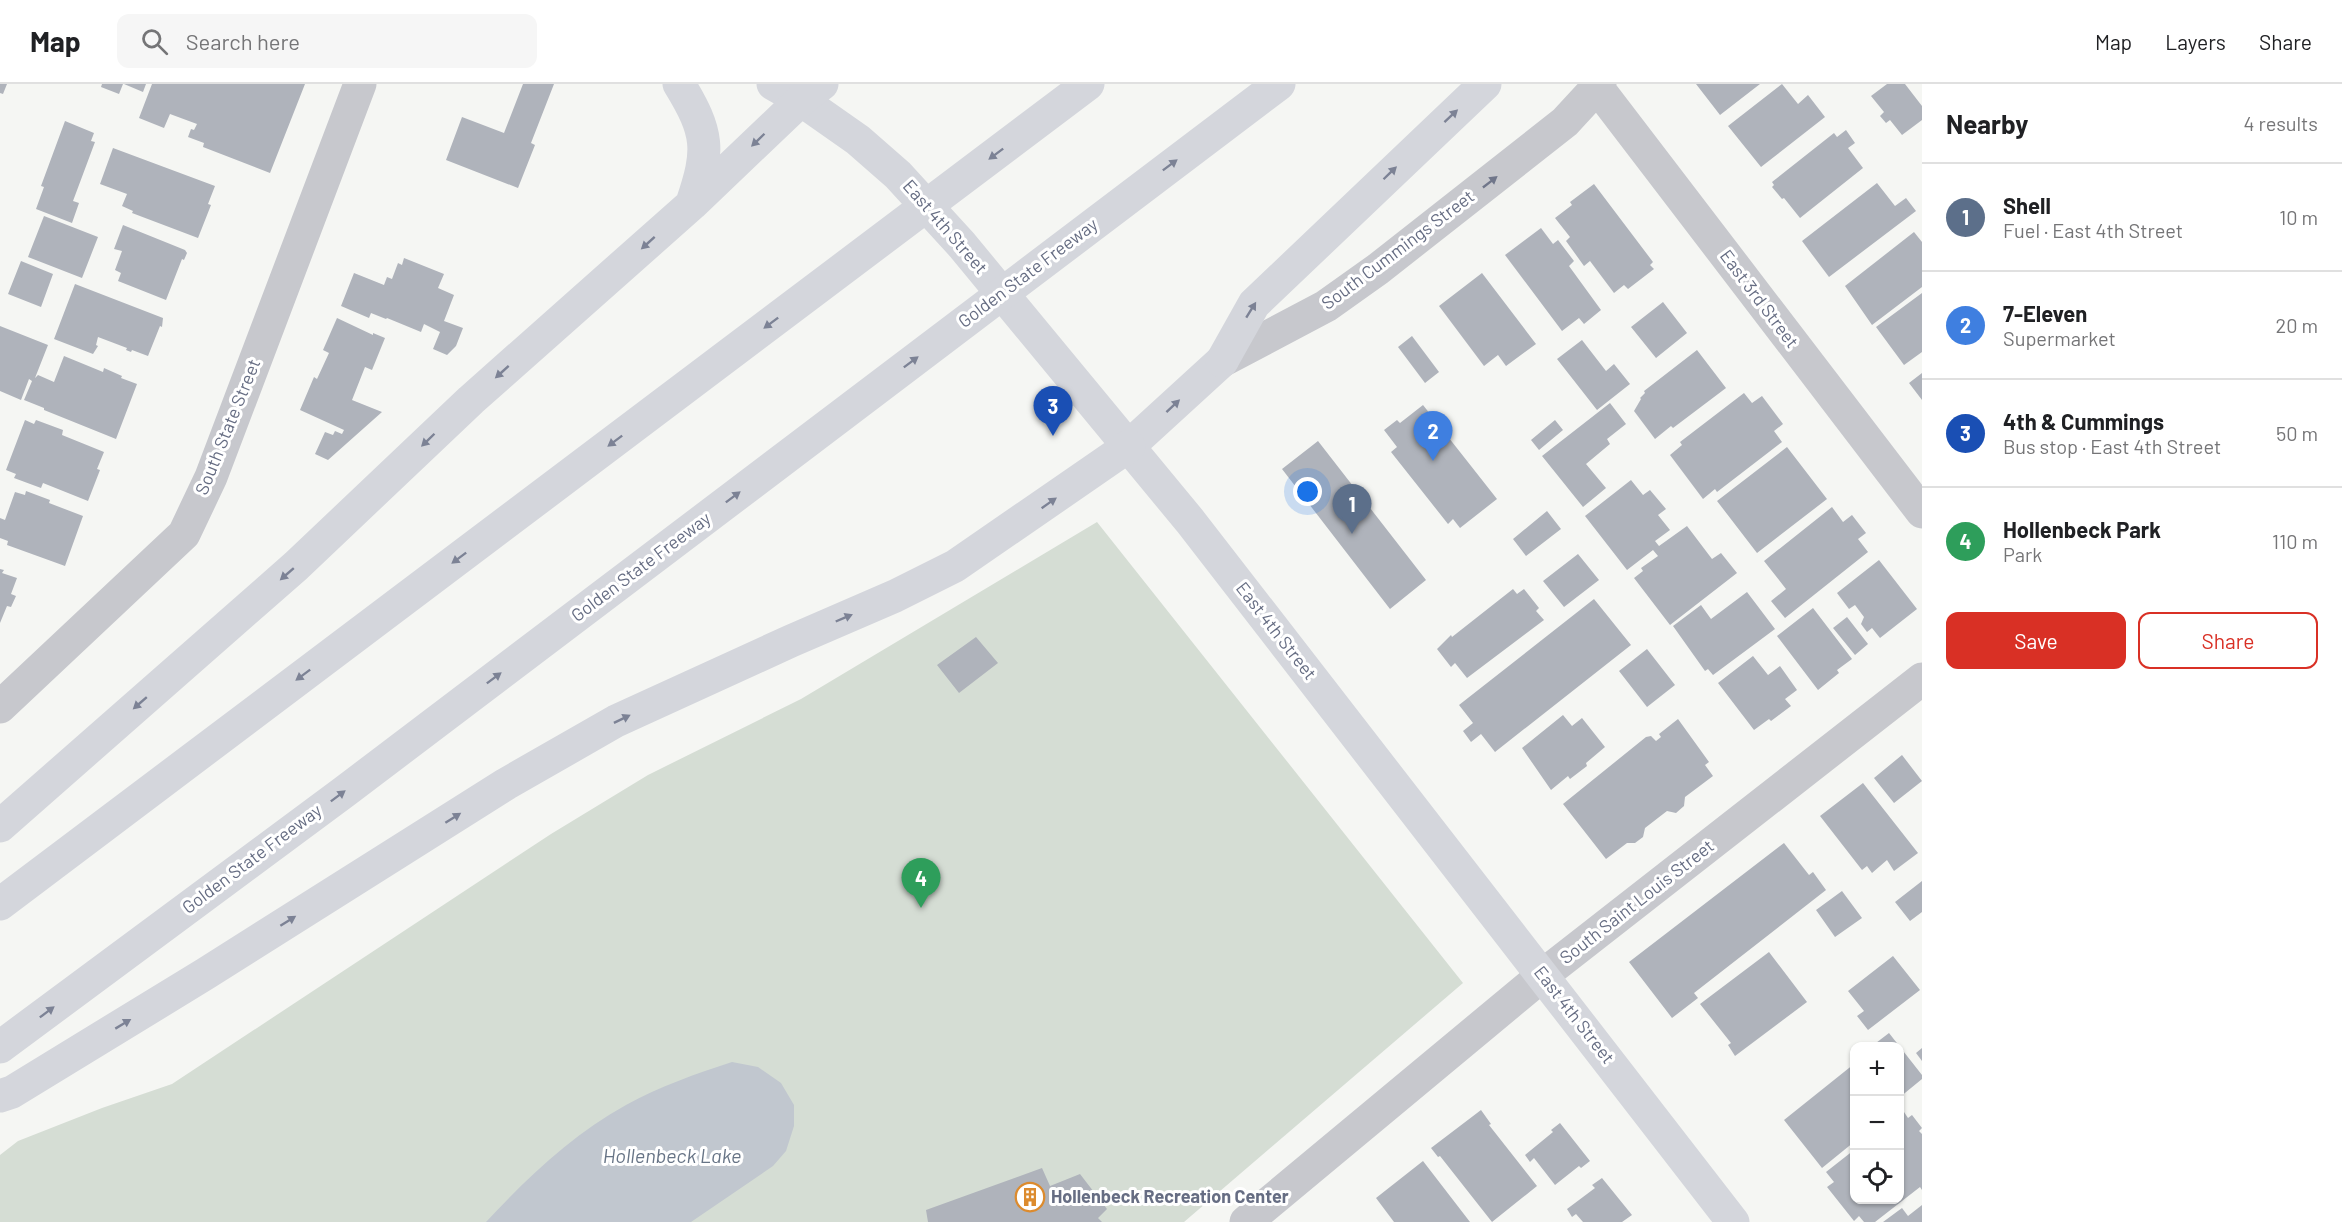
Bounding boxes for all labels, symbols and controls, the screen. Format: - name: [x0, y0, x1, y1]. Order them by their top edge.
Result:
- search box: [117, 14, 537, 68]
- text: Map: [30, 24, 81, 58]
- icon: search: [138, 25, 171, 58]
- text: Search here: [186, 28, 300, 54]
- text: Map: [2095, 29, 2132, 54]
- text: Layers: [2165, 29, 2226, 54]
- text: Share: [2259, 29, 2312, 54]
- text: Nearby: [1946, 108, 2028, 139]
- one-way arrow: [1443, 110, 1458, 123]
- text: 4 results: [2243, 111, 2318, 135]
- one-way arrow: [751, 133, 766, 147]
- one-way arrow: [989, 147, 1004, 159]
- one-way arrow: [1162, 160, 1177, 172]
- one-way arrow: [1382, 167, 1396, 181]
- street label: East 4th Street: [899, 175, 993, 278]
- one-way arrow: [1482, 176, 1497, 188]
- street label: South Cummings Street: [1317, 185, 1478, 314]
- text: Shell: [2003, 192, 2051, 218]
- text: 1: [1962, 205, 1969, 229]
- text: 10 m: [2279, 205, 2318, 229]
- street label: Golden State Freeway: [953, 213, 1101, 332]
- text: Fuel · East 4th Street: [2003, 218, 2183, 242]
- one-way arrow: [641, 236, 656, 249]
- street label: East 3rd Street: [1716, 245, 1804, 352]
- text: 7-Eleven: [2003, 300, 2087, 326]
- one-way arrow: [1246, 302, 1257, 318]
- text: 2: [1960, 313, 1971, 337]
- text: 20 m: [2275, 313, 2318, 337]
- one-way arrow: [763, 317, 778, 329]
- text: Supermarket: [2003, 326, 2116, 350]
- street label: South State Street: [190, 355, 264, 498]
- one-way arrow: [904, 356, 919, 368]
- one-way arrow: [495, 365, 510, 378]
- pin: 3: [1034, 386, 1072, 436]
- one-way arrow: [1165, 400, 1179, 414]
- text: 4th & Cummings: [2003, 408, 2164, 434]
- pin: 2: [1414, 412, 1452, 461]
- text: 3: [1960, 421, 1971, 445]
- text: 50 m: [2276, 421, 2318, 445]
- one-way arrow: [421, 433, 436, 447]
- one-way arrow: [607, 434, 622, 446]
- text: Bus stop · East 4th Street: [2003, 434, 2221, 458]
- your location: [1293, 477, 1322, 506]
- pin: 1: [1332, 484, 1372, 534]
- one-way arrow: [725, 491, 741, 503]
- one-way arrow: [1040, 497, 1056, 509]
- street label: Golden State Freeway: [566, 507, 714, 626]
- text: Hollenbeck Park: [2003, 516, 2161, 542]
- text: 4: [1959, 529, 1972, 553]
- text: 110 m: [2272, 529, 2318, 553]
- text: Park: [2003, 542, 2042, 566]
- one-way arrow: [451, 551, 467, 564]
- one-way arrow: [280, 567, 295, 580]
- street label: East 4th Street: [1232, 577, 1322, 684]
- button: Save: [1946, 612, 2126, 669]
- button: Share: [2138, 612, 2318, 669]
- one-way arrow: [836, 613, 854, 623]
- one-way arrow: [296, 669, 312, 681]
- one-way arrow: [485, 672, 501, 684]
- one-way arrow: [133, 696, 148, 709]
- one-way arrow: [613, 715, 630, 724]
- one-way arrow: [331, 790, 346, 802]
- street label: Golden State Freeway: [177, 799, 325, 918]
- one-way arrow: [445, 812, 461, 823]
- street label: South Saint Louis Street: [1555, 834, 1718, 968]
- pin: 4: [902, 858, 940, 908]
- one-way arrow: [280, 916, 296, 927]
- street label: East 4th Street: [1530, 961, 1620, 1068]
- one-way arrow: [39, 1006, 55, 1018]
- one-way arrow: [115, 1019, 131, 1030]
- map controls: [1850, 1042, 1904, 1204]
- button: +: [1850, 1042, 1904, 1096]
- button: −: [1850, 1096, 1904, 1150]
- water label: Hollenbeck Lake: [603, 1143, 741, 1167]
- button: locate: [1850, 1150, 1904, 1204]
- building icon: Hollenbeck Recreation Center: [1014, 1181, 1046, 1213]
- place label: Hollenbeck Recreation Center: [1051, 1185, 1289, 1207]

